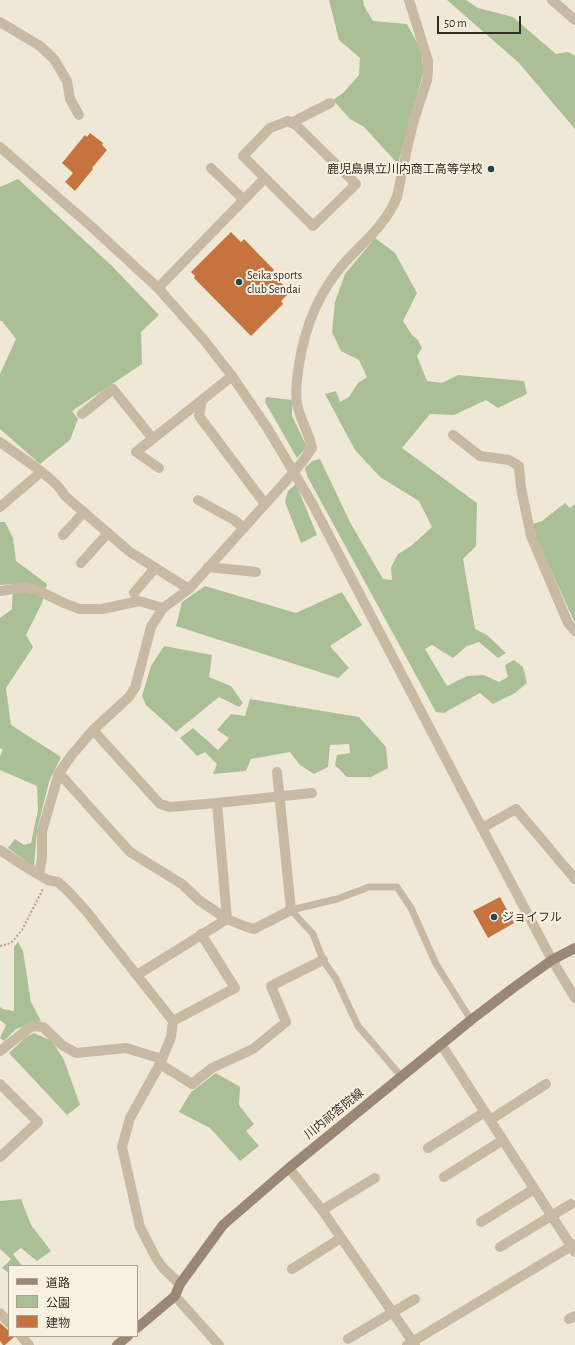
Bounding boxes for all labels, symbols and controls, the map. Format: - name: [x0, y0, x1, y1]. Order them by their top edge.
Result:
- scale bar: [439, 8, 523, 34]
- text: 50 m: [444, 17, 467, 29]
- place label: 鹿児島県立川内商工高等学校: [327, 162, 483, 176]
- marker: 鹿児島県立川内商工高等学校: [486, 164, 496, 174]
- place label: Seika sports club Sendai: [247, 268, 302, 296]
- marker: Seika sports club Sendai: [234, 277, 244, 287]
- place label: ジョイフル: [502, 910, 562, 924]
- marker: ジョイフル: [489, 912, 499, 922]
- street label: 川内祁答院線: [301, 1086, 367, 1142]
- legend: [8, 1265, 138, 1337]
- text: 道路: [46, 1277, 70, 1289]
- text: 公園: [46, 1297, 70, 1309]
- text: 建物: [46, 1317, 70, 1329]

